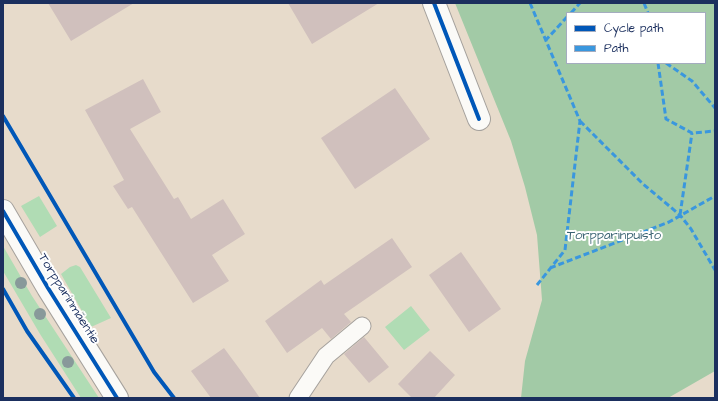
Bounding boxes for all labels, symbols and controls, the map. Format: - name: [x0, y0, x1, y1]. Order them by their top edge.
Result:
- legend: [566, 12, 706, 64]
- text: Cycle path: [604, 20, 663, 37]
- text: Path: [604, 40, 629, 57]
- park label: Torpparinpuisto: [567, 228, 661, 244]
- street label: Torpparinmäentie: [34, 251, 102, 347]

